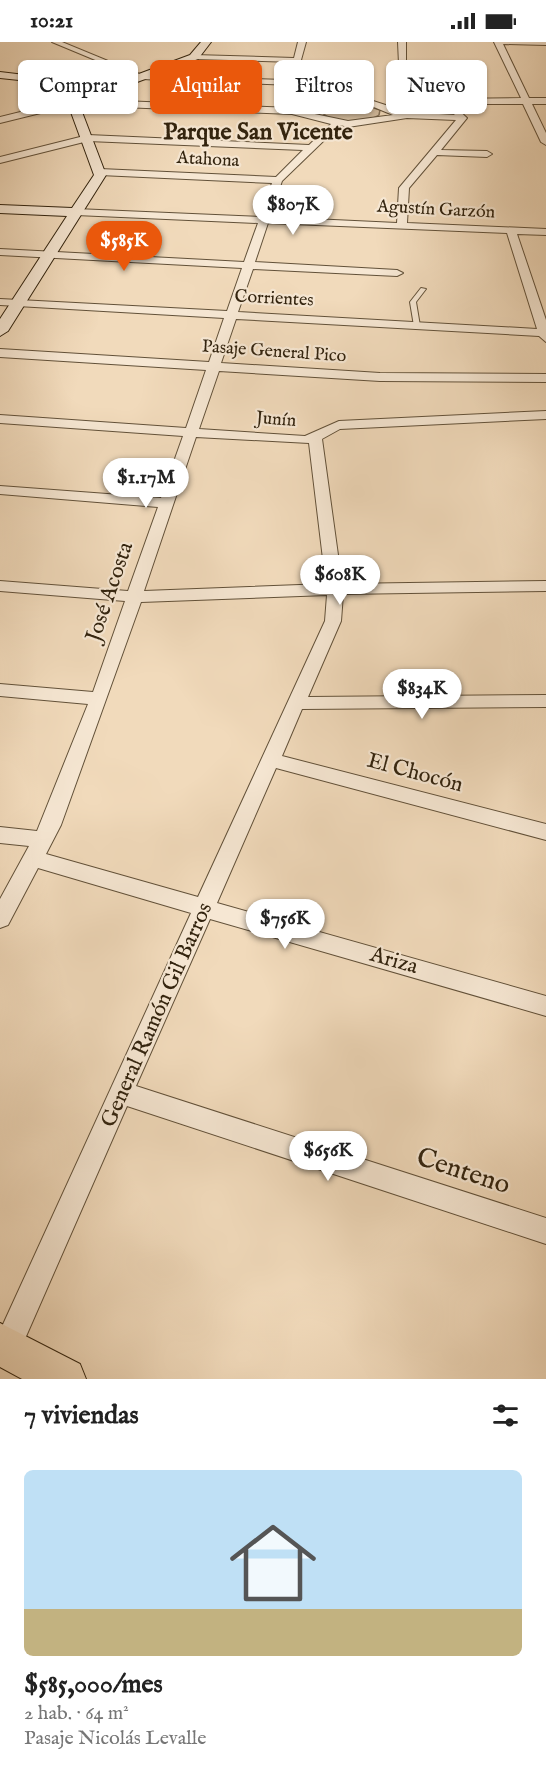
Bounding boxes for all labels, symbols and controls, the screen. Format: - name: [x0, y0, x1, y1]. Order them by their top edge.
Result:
- text: 10:21: [30, 7, 73, 35]
- chip: Comprar: [18, 60, 138, 114]
- chip: Alquilar: [150, 60, 262, 114]
- chip: Filtros: [274, 60, 374, 114]
- chip: Nuevo: [386, 60, 487, 114]
- district label: Parque San Vicente: [163, 117, 353, 148]
- street label: Atahona: [175, 147, 240, 173]
- pin: $807K: [251, 185, 335, 236]
- text: $807K: [267, 192, 319, 217]
- street label: Agustín Garzón: [375, 195, 496, 225]
- pin: $585K: [82, 221, 166, 272]
- text: $585K: [100, 228, 148, 253]
- street label: Corrientes: [234, 285, 314, 313]
- street label: Pasaje General Pico: [201, 335, 347, 369]
- street label: Junín: [253, 407, 297, 433]
- pin: $1.17M: [97, 458, 195, 509]
- text: $1.17M: [117, 465, 175, 490]
- street label: José Acosta: [79, 538, 140, 648]
- pin: $608K: [298, 555, 382, 606]
- text: $608K: [314, 562, 366, 587]
- pin: $834K: [380, 669, 464, 720]
- text: $834K: [397, 676, 447, 701]
- street label: El Chocón: [364, 747, 466, 799]
- street label: General Ramón Gil Barros: [95, 898, 219, 1132]
- pin: $756K: [243, 899, 327, 950]
- text: $756K: [260, 906, 310, 931]
- street label: Ariza: [366, 941, 422, 981]
- pin: $656K: [286, 1131, 370, 1182]
- text: $656K: [303, 1138, 353, 1163]
- street label: Centeno: [412, 1141, 514, 1203]
- text: 7 viviendas: [24, 1399, 139, 1432]
- icon: filters: [489, 1399, 522, 1432]
- icon: home: [219, 1509, 327, 1617]
- text: $585,000/mes: [24, 1668, 163, 1701]
- text: 2 hab. · 64 m²: [24, 1701, 129, 1726]
- text: Pasaje Nicolás Levalle: [24, 1726, 206, 1751]

